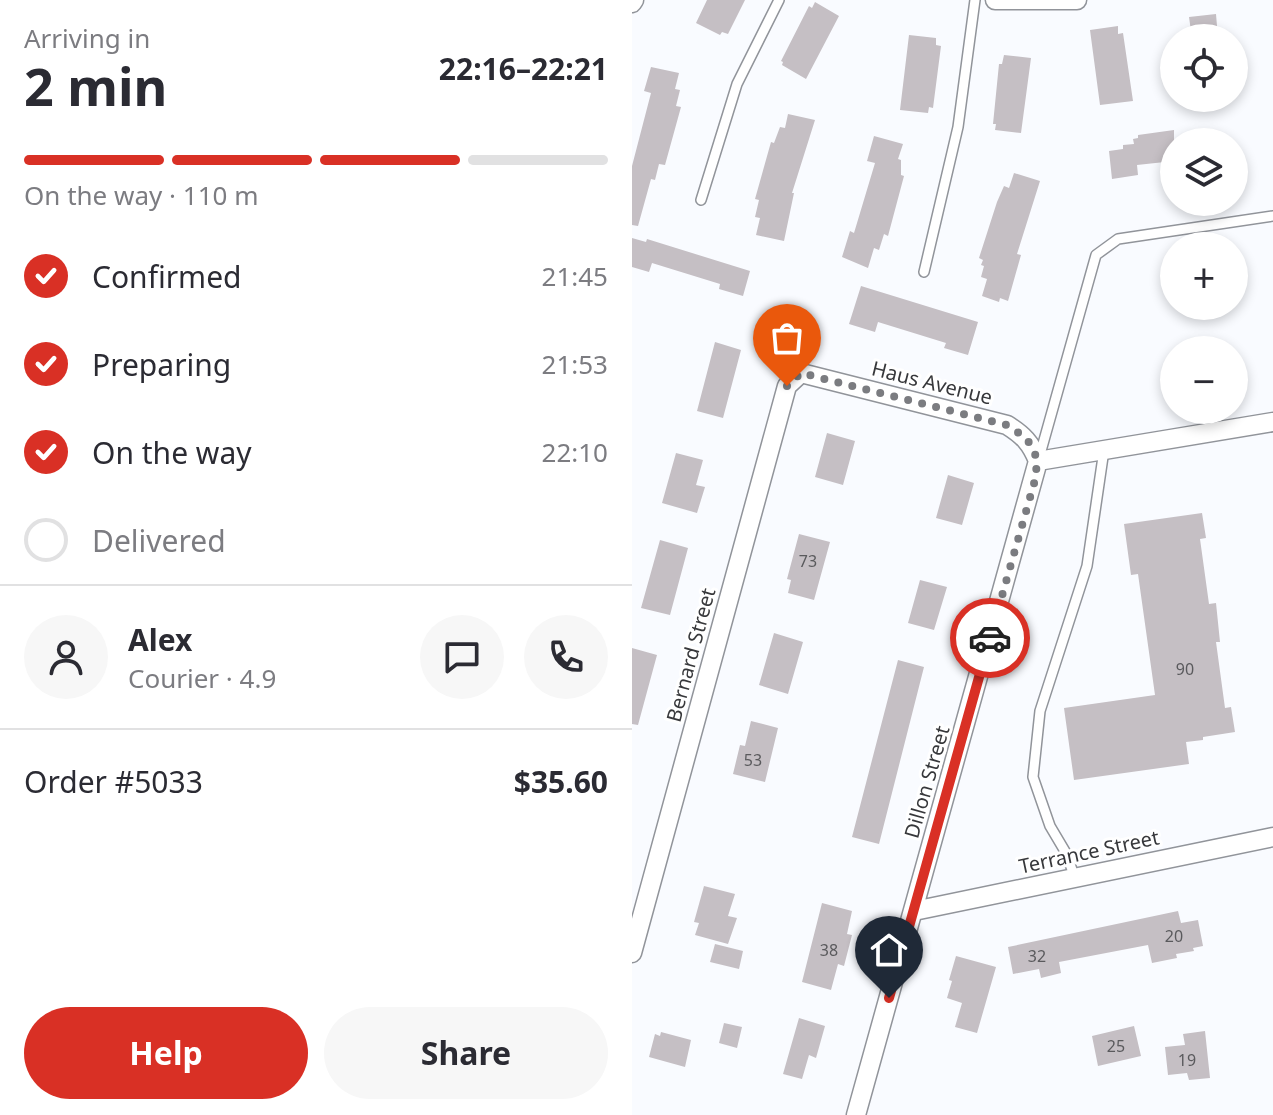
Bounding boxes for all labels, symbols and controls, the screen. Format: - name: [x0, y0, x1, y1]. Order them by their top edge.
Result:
- text: Arriving in: [24, 20, 150, 56]
- map controls: [1160, 24, 1248, 424]
- button: locate: [1160, 24, 1248, 112]
- text: 22:16–22:21: [439, 48, 608, 89]
- text: 2 min: [24, 50, 167, 121]
- button: layers: [1160, 128, 1248, 216]
- text: On the way · 110 m: [24, 177, 258, 213]
- button: +: [1160, 232, 1248, 320]
- icon: check: [24, 254, 68, 298]
- text: Confirmed: [92, 256, 242, 297]
- text: 21:45: [542, 258, 608, 294]
- pin: [753, 304, 821, 386]
- icon: bag: [765, 316, 809, 360]
- button: −: [1160, 336, 1248, 424]
- icon: check: [24, 342, 68, 386]
- text: Preparing: [92, 344, 231, 385]
- text: 21:53: [542, 346, 608, 382]
- street label: Haus Avenue: [869, 354, 995, 411]
- icon: check: [24, 430, 68, 474]
- text: On the way: [92, 432, 252, 473]
- text: 22:10: [542, 434, 608, 470]
- text: Delivered: [92, 520, 226, 561]
- house number: 73: [799, 550, 817, 572]
- street label: Bernard Street: [660, 585, 721, 725]
- courier: [950, 598, 1030, 678]
- button: person: [24, 615, 108, 699]
- button: chat: [420, 615, 504, 699]
- button: phone: [524, 615, 608, 699]
- icon: car: [968, 616, 1012, 660]
- text: Alex: [128, 619, 192, 660]
- house number: 90: [1176, 658, 1194, 680]
- text: Courier · 4.9: [128, 660, 276, 696]
- street label: Dillon Street: [898, 723, 955, 841]
- house number: 53: [744, 749, 762, 771]
- text: Order #5033: [24, 761, 203, 802]
- text: $35.60: [514, 761, 608, 802]
- street label: Terrance Street: [1016, 823, 1161, 880]
- pin: [855, 916, 923, 998]
- house number: 20: [1165, 925, 1183, 947]
- icon: home: [867, 928, 911, 972]
- house number: 38: [820, 939, 838, 961]
- house number: 32: [1028, 945, 1046, 967]
- button: Help: [24, 1007, 308, 1099]
- button: Share: [324, 1007, 608, 1099]
- house number: 25: [1107, 1035, 1125, 1057]
- house number: 19: [1178, 1049, 1196, 1071]

